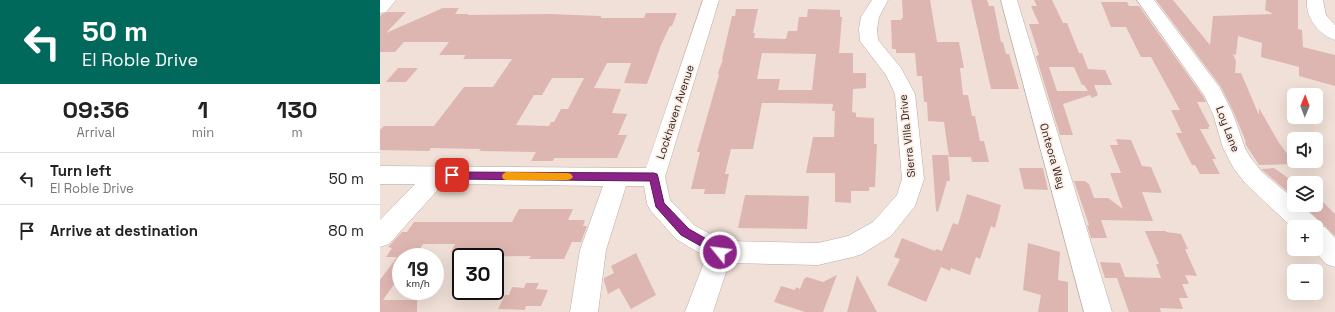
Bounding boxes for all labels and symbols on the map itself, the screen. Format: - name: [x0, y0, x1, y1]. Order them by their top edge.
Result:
- street label: Lockhaven Avenue: [653, 63, 697, 161]
- north arrow: [1287, 88, 1323, 124]
- street label: Sierra Villa Drive: [896, 94, 918, 178]
- street label: Loy Lane: [1213, 104, 1243, 154]
- street label: Onteora Way: [1037, 122, 1069, 190]
- pin: [435, 158, 469, 192]
- position arrow: [699, 231, 741, 273]
- speed limit sign: 30: [452, 248, 504, 300]

